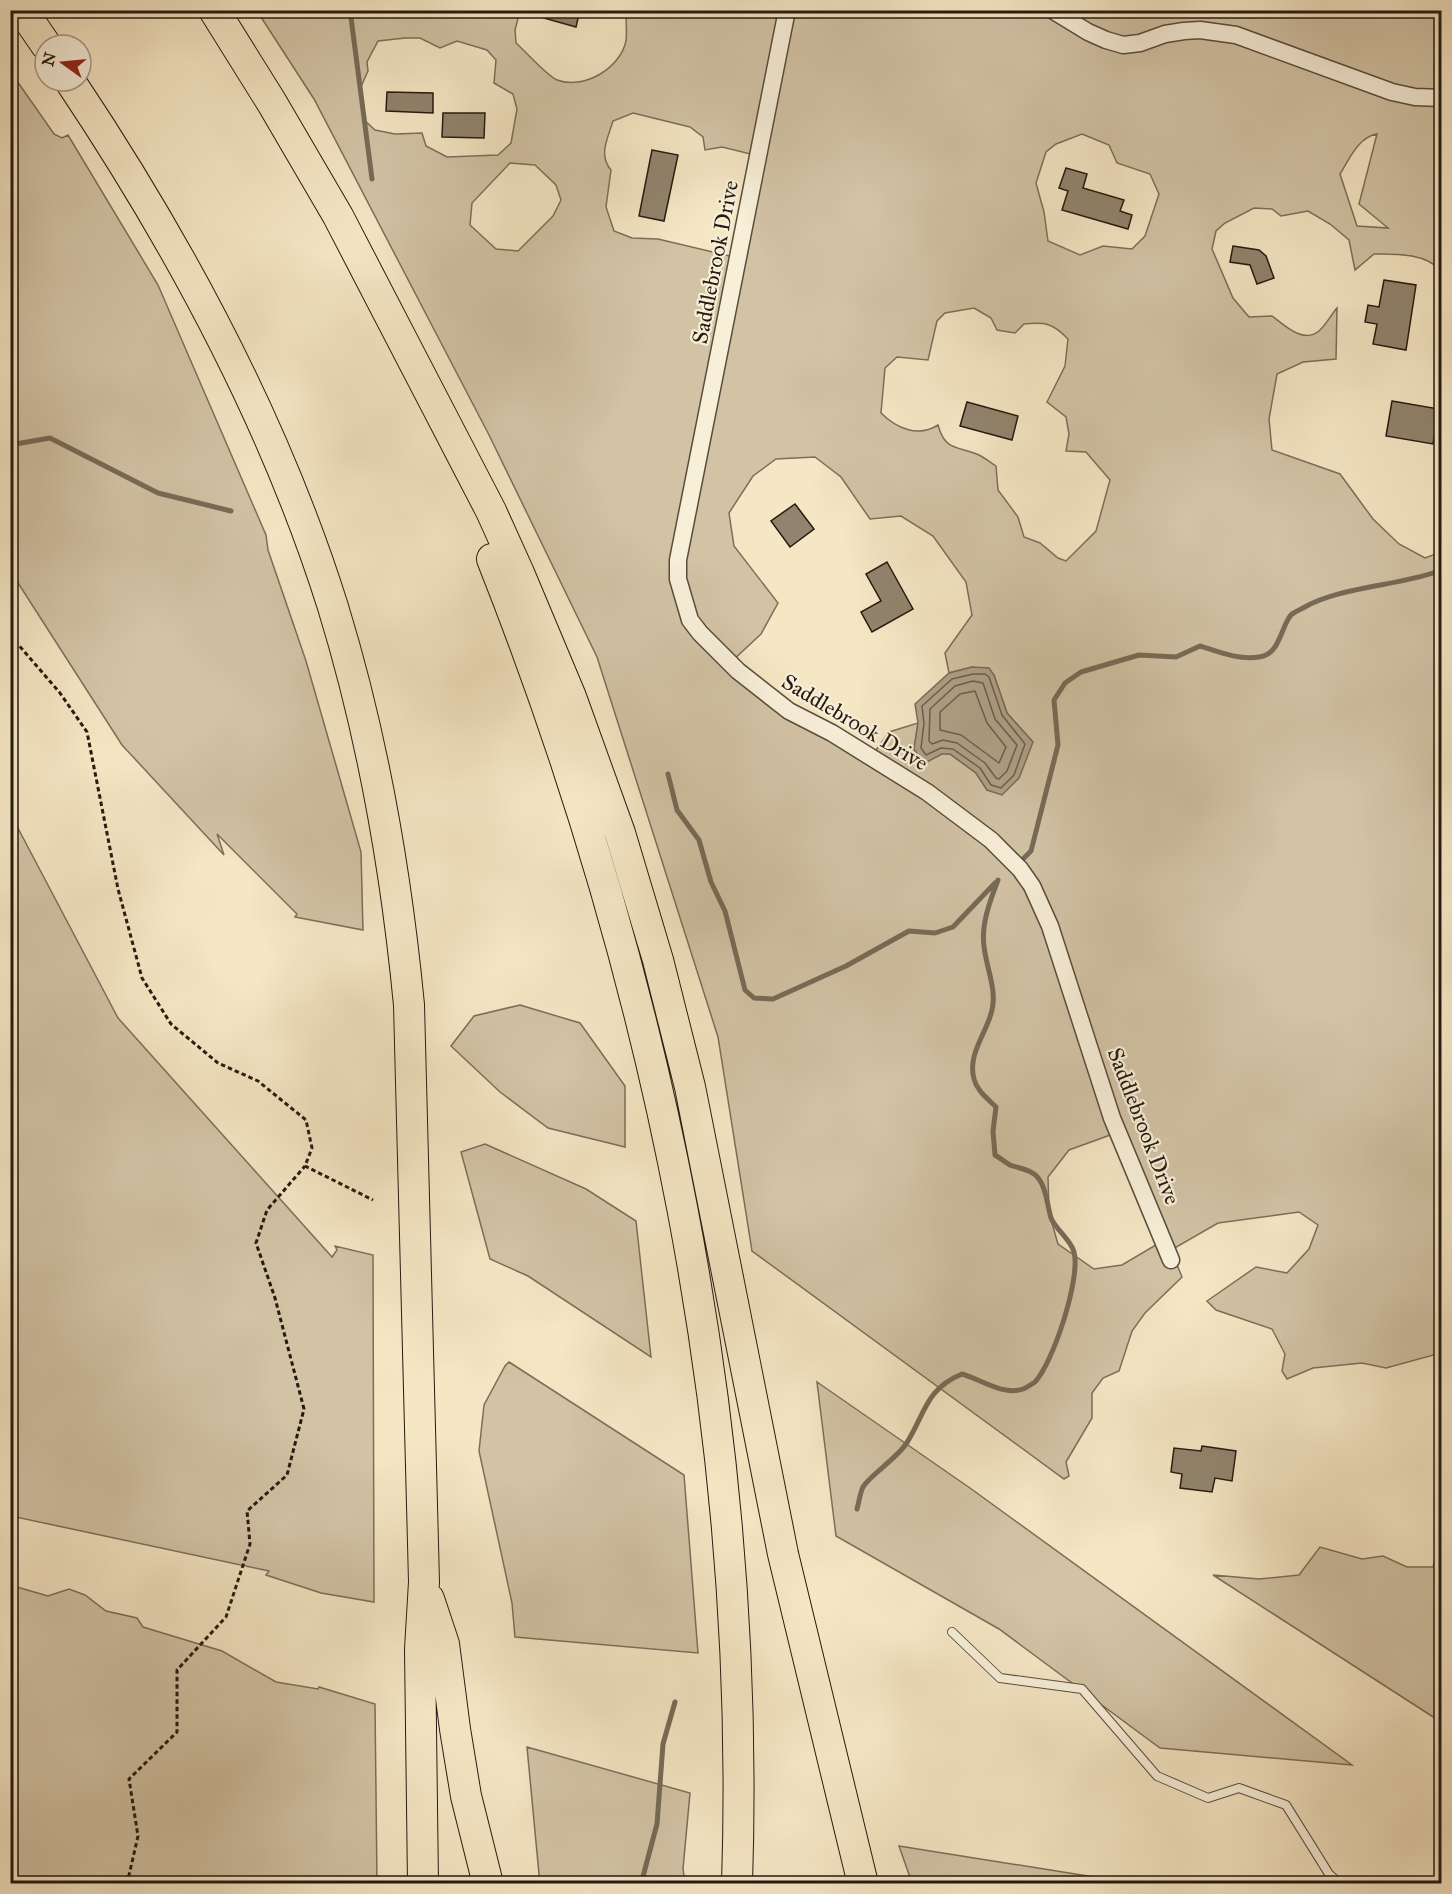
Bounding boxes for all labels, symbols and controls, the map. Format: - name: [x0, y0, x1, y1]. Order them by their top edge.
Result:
- north arrow: [33, 33, 93, 93]
- text: N: [38, 50, 60, 68]
- street label: Saddlebrook Drive: [686, 178, 744, 346]
- street label: Saddlebrook Drive: [777, 668, 933, 776]
- street label: Saddlebrook Drive: [1102, 1044, 1186, 1208]

